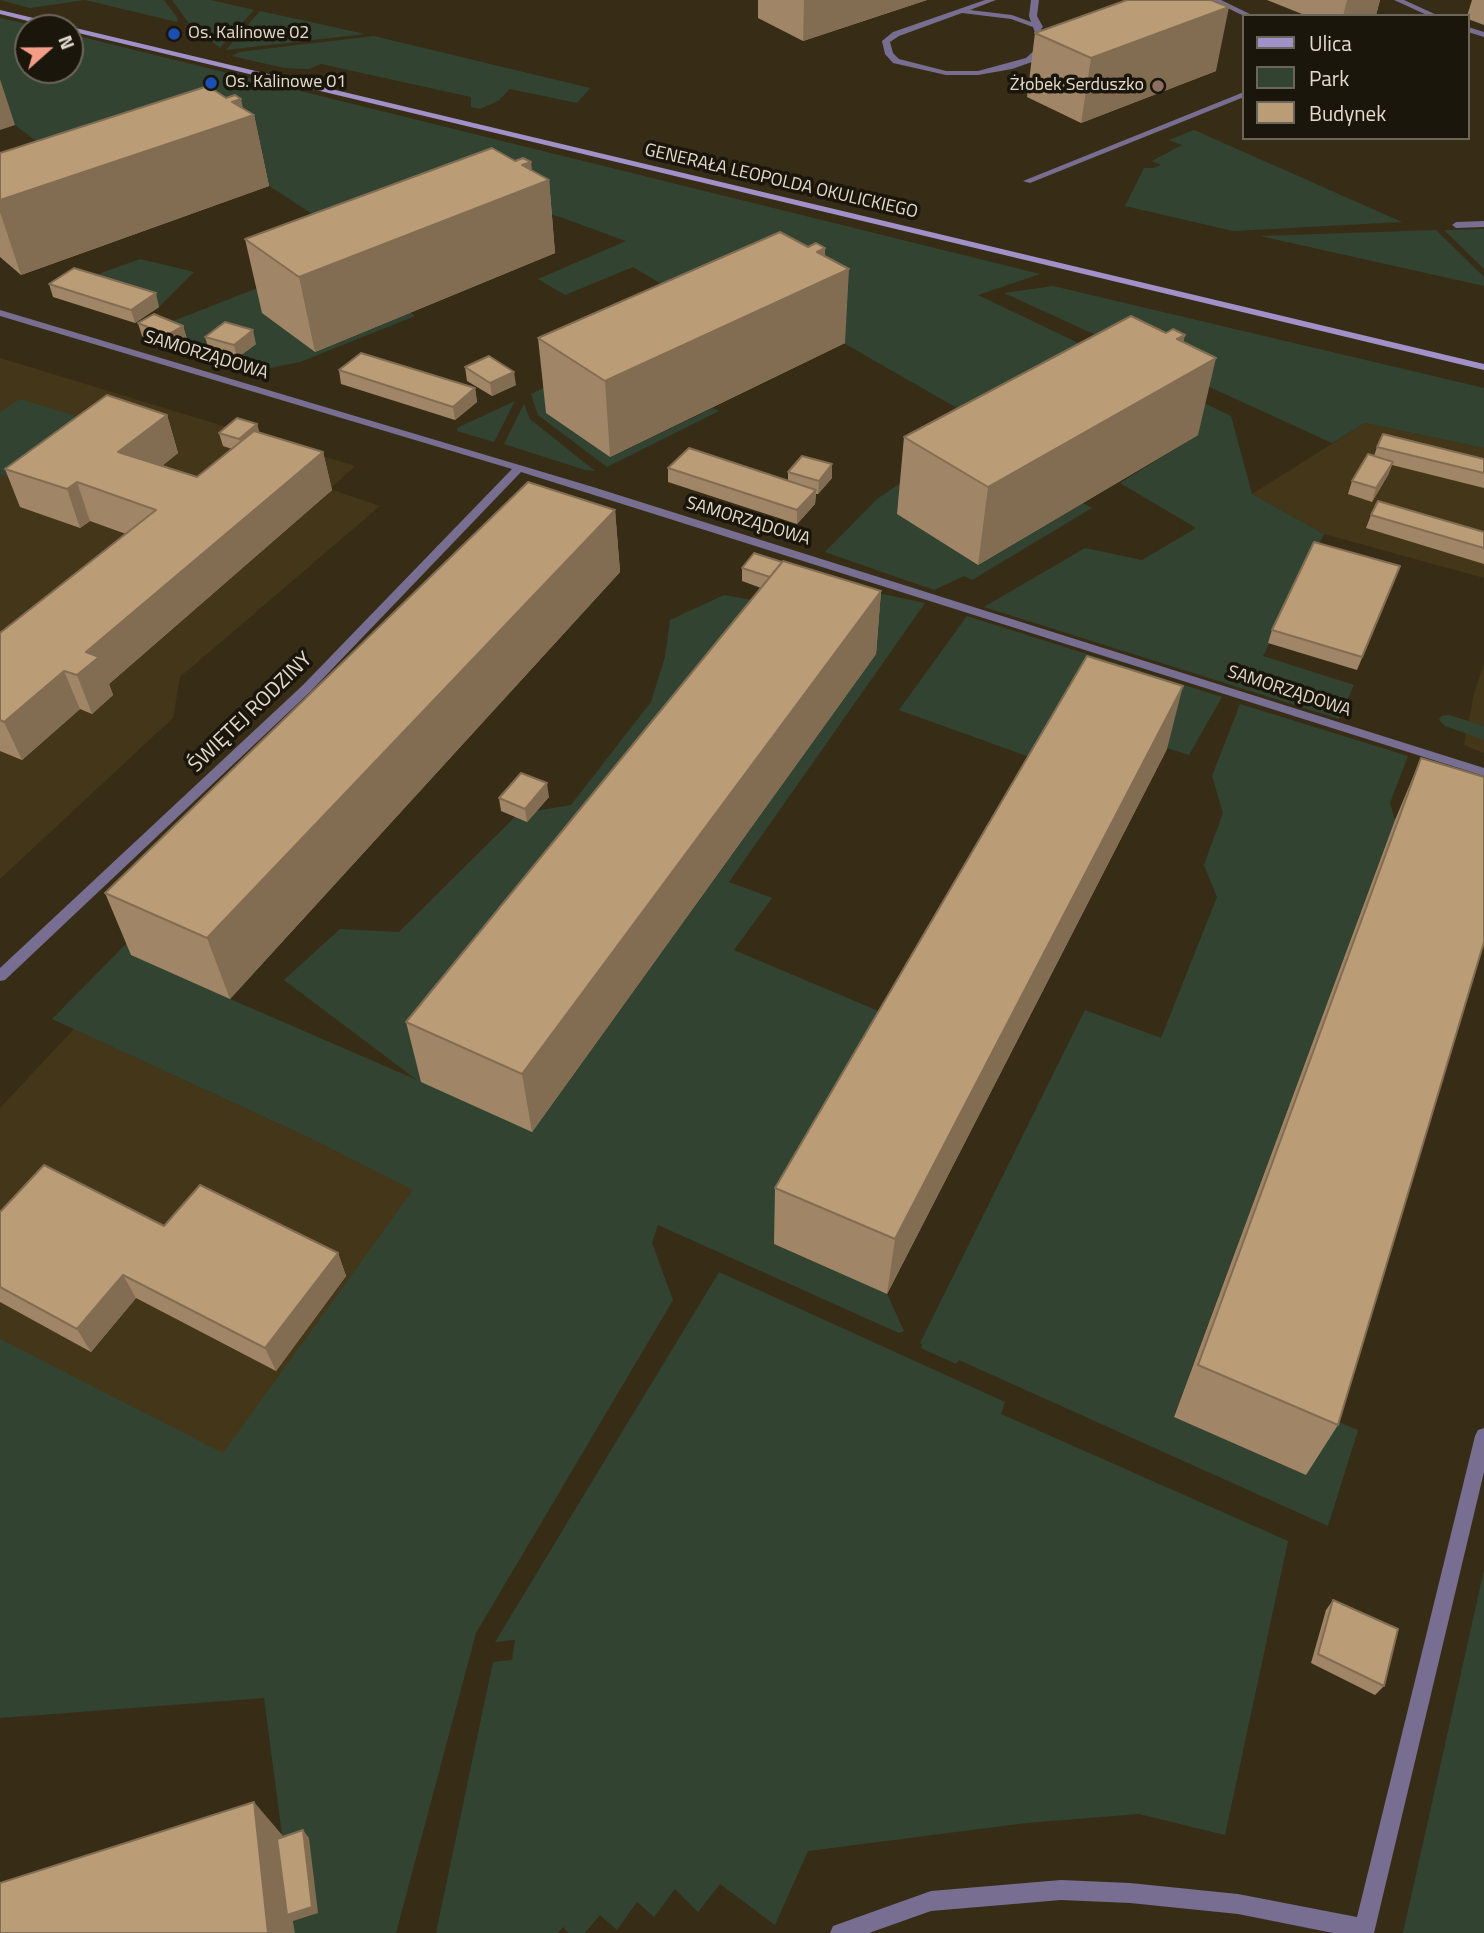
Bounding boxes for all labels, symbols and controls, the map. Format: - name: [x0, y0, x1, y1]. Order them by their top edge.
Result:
- north arrow: [14, 14, 84, 84]
- legend: [1242, 14, 1470, 140]
- place label: Os. Kalinowe 02: [188, 23, 309, 45]
- marker: Os. Kalinowe 02: [166, 26, 182, 42]
- text: Ulica: [1309, 27, 1352, 59]
- text: N: [51, 31, 83, 53]
- text: Park: [1309, 62, 1349, 94]
- place label: Os. Kalinowe 01: [225, 72, 346, 94]
- marker: Os. Kalinowe 01: [203, 75, 219, 91]
- place label: Żłobek Serduszko: [1010, 75, 1144, 97]
- marker: Żłobek Serduszko: [1150, 78, 1166, 94]
- text: Budynek: [1309, 97, 1386, 129]
- street label: GENERAŁA LEOPOLDA OKULICKIEGO: [642, 140, 920, 224]
- street label: SAMORZĄDOWA: [141, 327, 271, 385]
- street label: SAMORZĄDOWA: [683, 493, 813, 551]
- street label: ŚWIĘTEJ RODZINY: [184, 648, 318, 778]
- street label: SAMORZĄDOWA: [1225, 662, 1353, 722]

